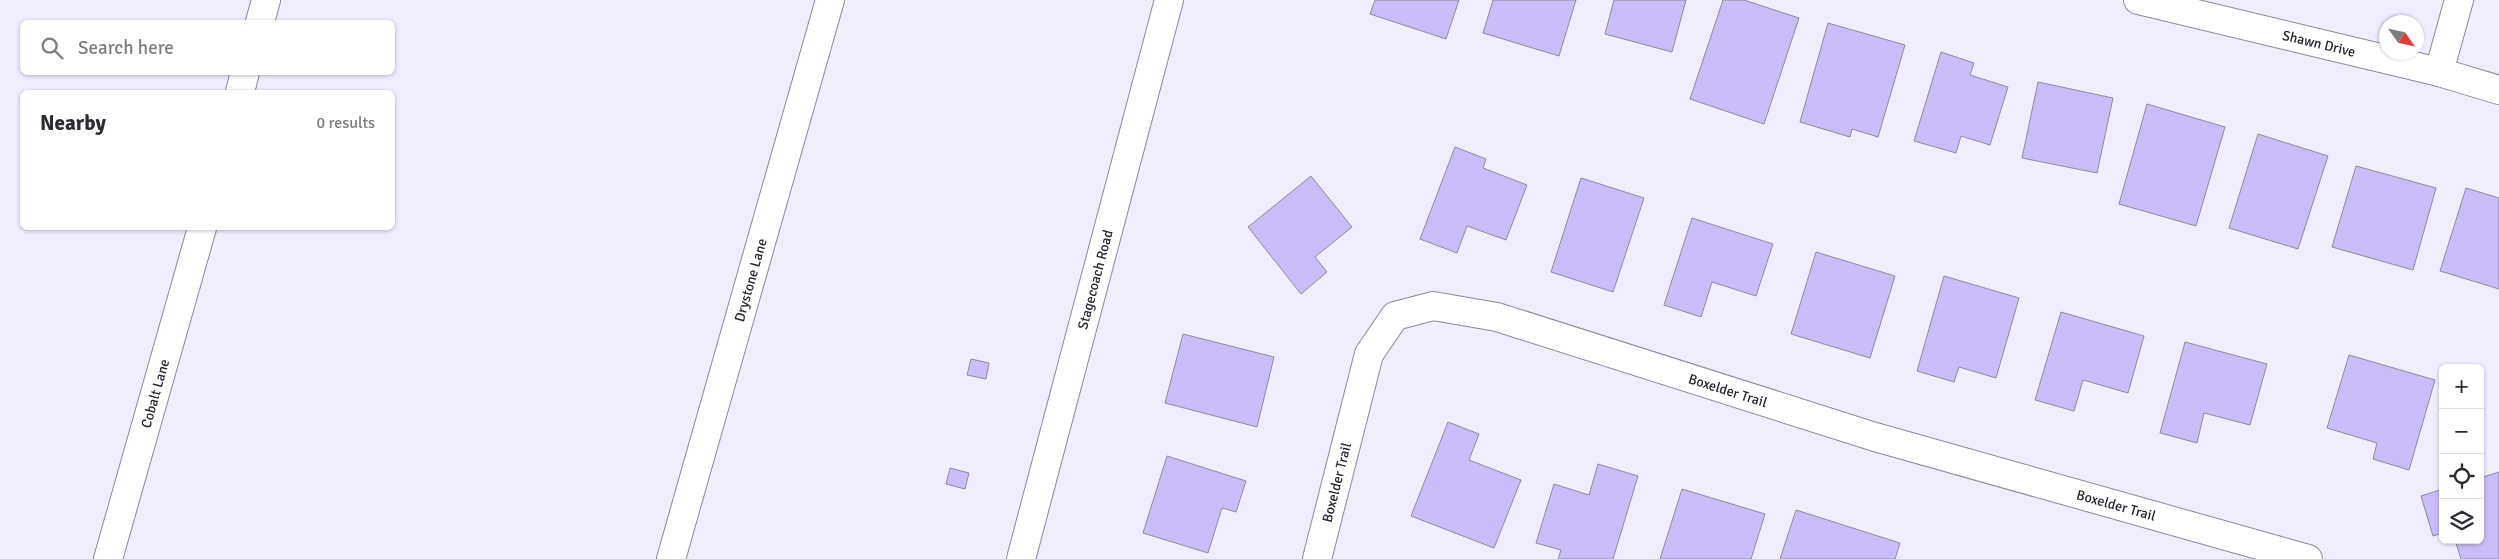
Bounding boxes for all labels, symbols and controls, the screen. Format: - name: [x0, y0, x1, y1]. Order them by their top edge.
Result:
- north arrow: [2379, 15, 2424, 60]
- search box: [20, 20, 395, 75]
- street label: Shawn Drive: [2281, 27, 2357, 61]
- icon: search: [38, 34, 66, 62]
- text: Search here: [78, 36, 174, 60]
- text: Nearby: [40, 110, 106, 136]
- text: 0 results: [316, 113, 375, 133]
- street label: Stagecoach Road: [1074, 228, 1117, 331]
- street label: Drystone Lane: [731, 237, 771, 324]
- street label: Cobalt Lane: [138, 357, 173, 430]
- map controls: [2439, 364, 2484, 544]
- button: +: [2439, 364, 2484, 409]
- street label: Boxelder Trail: [1686, 370, 1769, 411]
- button: −: [2439, 409, 2484, 454]
- street label: Boxelder Trail: [1319, 441, 1355, 524]
- button: locate: [2439, 454, 2484, 499]
- street label: Boxelder Trail: [2074, 486, 2158, 525]
- button: layers: [2439, 499, 2484, 544]

